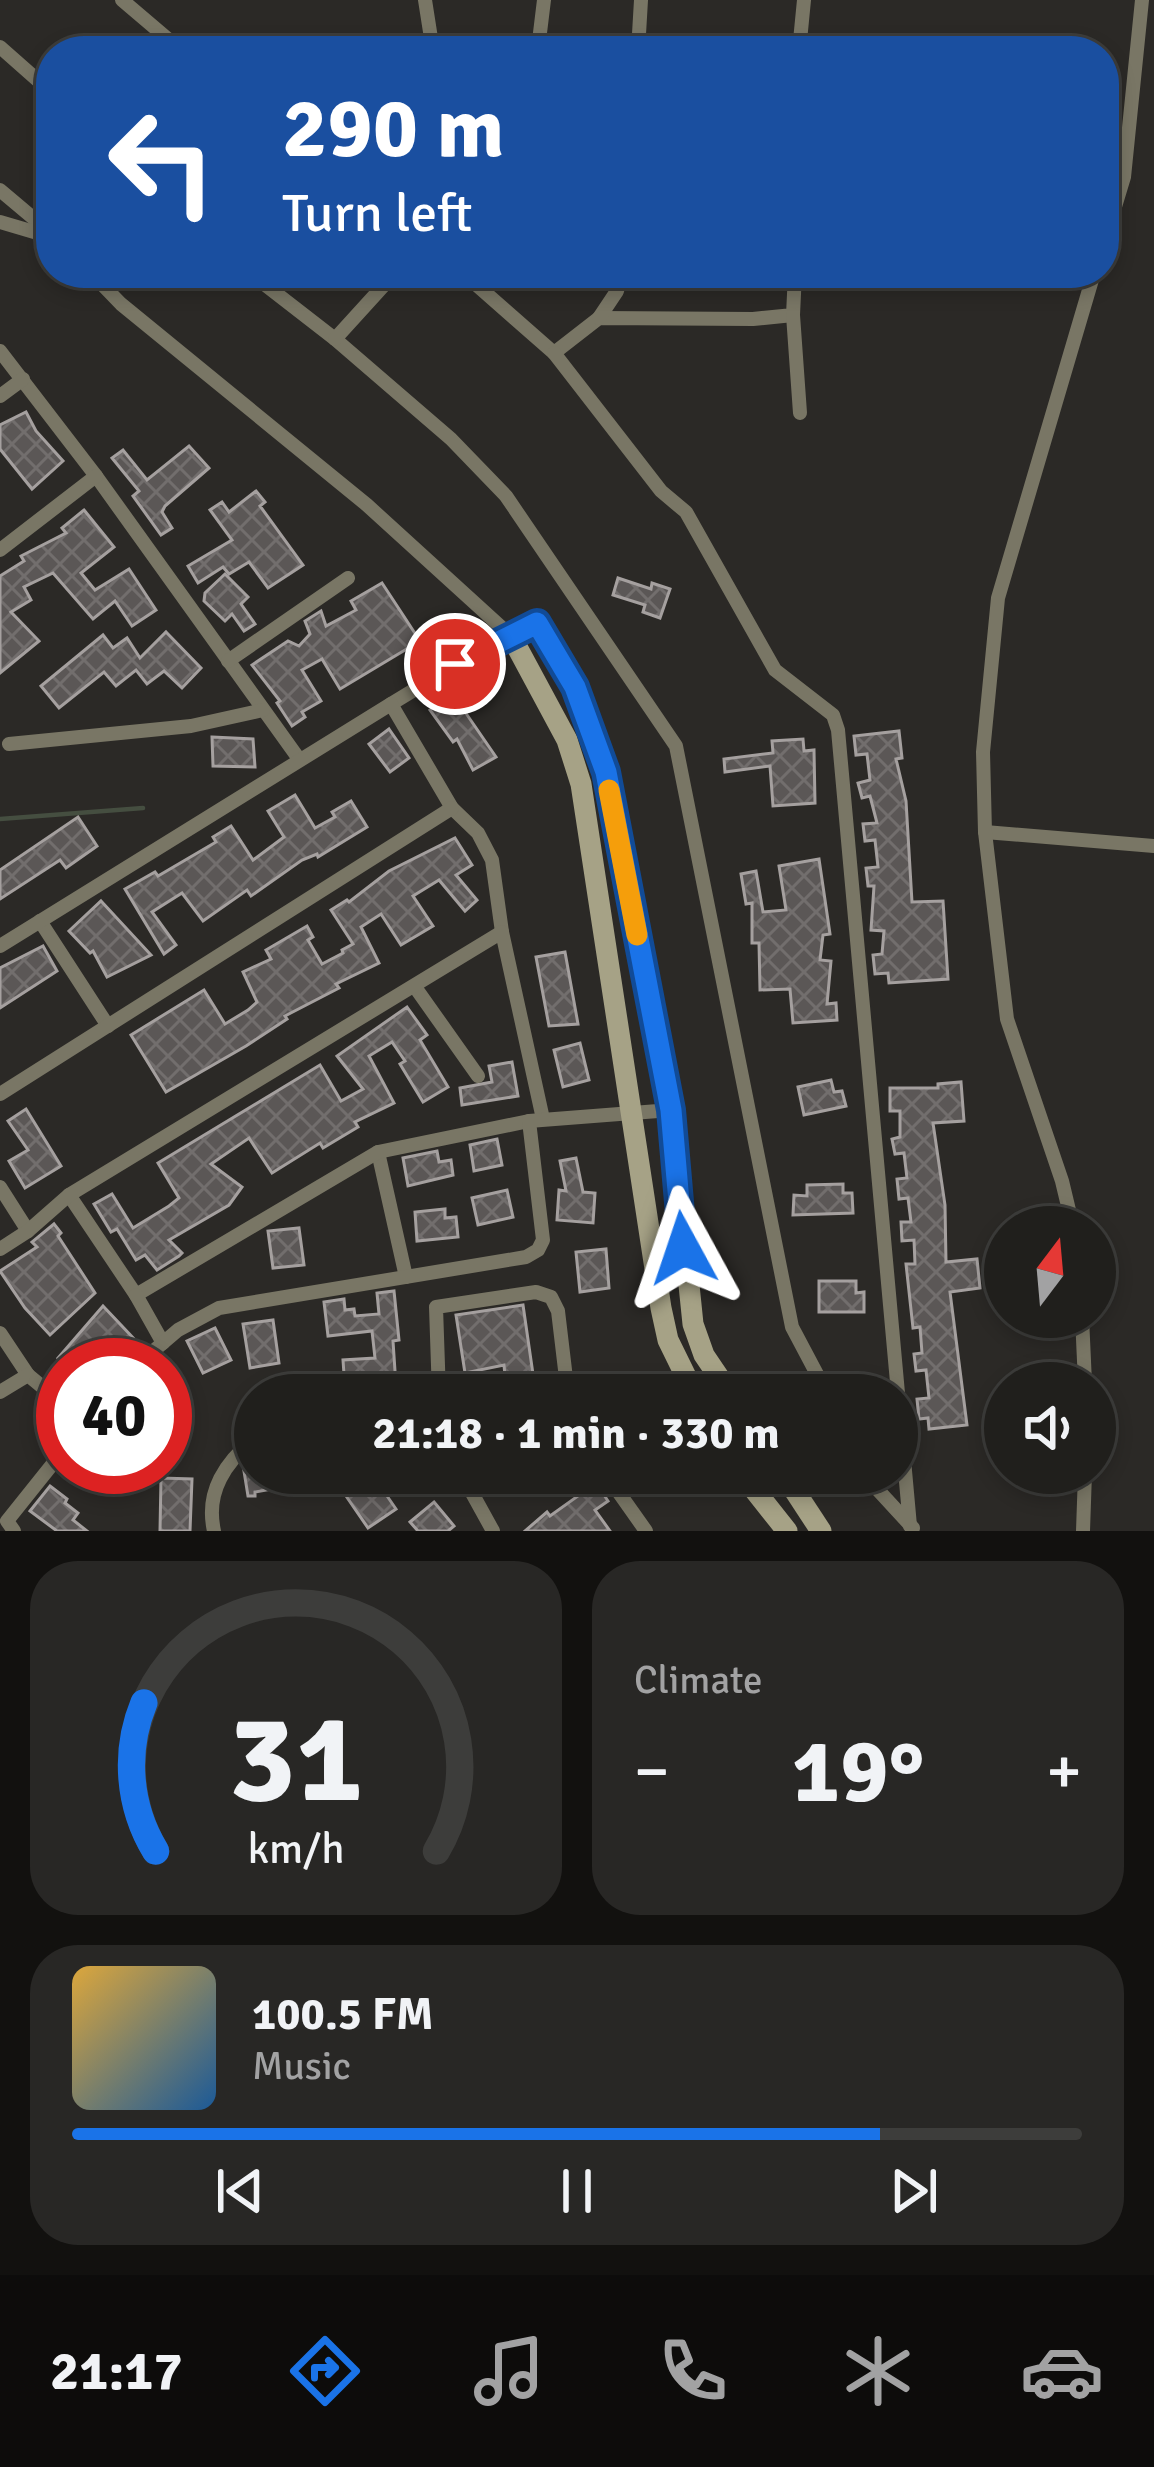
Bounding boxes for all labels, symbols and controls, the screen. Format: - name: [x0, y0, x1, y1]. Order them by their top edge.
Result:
- text: 290 m: [282, 77, 504, 181]
- icon: left: [84, 84, 240, 240]
- text: Turn left: [282, 180, 472, 247]
- pin: [404, 613, 506, 715]
- icon: arrive: [422, 631, 488, 697]
- position arrow: [620, 1185, 746, 1311]
- north arrow: [984, 1206, 1116, 1338]
- map controls: [984, 1206, 1116, 1494]
- speed limit sign: 40: [36, 1338, 192, 1494]
- button: sound: [984, 1362, 1116, 1494]
- text: 21:18 · 1 min · 330 m: [372, 1406, 780, 1461]
- text: Climate: [634, 1656, 763, 1704]
- text: 31: [229, 1683, 363, 1836]
- text: 19°: [791, 1716, 925, 1827]
- text: −: [634, 1731, 670, 1812]
- text: +: [1046, 1731, 1082, 1812]
- text: km/h: [247, 1823, 345, 1876]
- text: 100.5 FM: [252, 1987, 434, 2042]
- text: Music: [252, 2042, 351, 2090]
- icon: previous: [207, 2158, 273, 2224]
- icon: pause: [544, 2158, 610, 2224]
- icon: next: [881, 2158, 947, 2224]
- icon: directions: [283, 2329, 367, 2413]
- icon: music: [467, 2329, 551, 2413]
- icon: phone: [651, 2329, 735, 2413]
- icon: climate: [836, 2329, 920, 2413]
- icon: car: [1020, 2329, 1104, 2413]
- text: 21:17: [50, 2338, 183, 2405]

